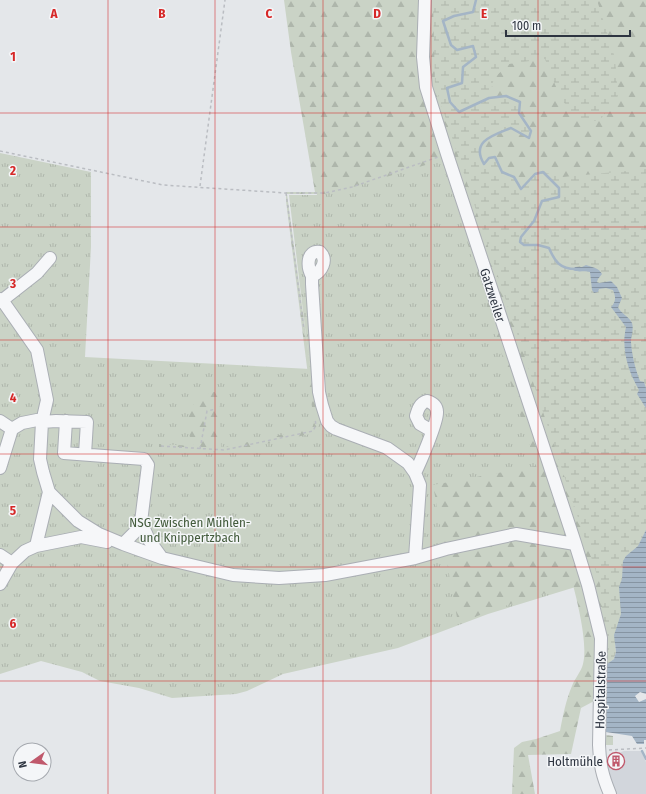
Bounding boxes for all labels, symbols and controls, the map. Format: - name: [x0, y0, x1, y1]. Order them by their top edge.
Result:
- text: A: [49, 6, 58, 21]
- text: B: [158, 6, 166, 21]
- text: C: [266, 6, 273, 21]
- text: D: [373, 6, 381, 21]
- text: E: [481, 6, 487, 21]
- scale bar: [506, 12, 630, 38]
- text: 100 m: [512, 19, 541, 33]
- text: 1: [10, 49, 16, 64]
- text: 2: [9, 163, 16, 178]
- street label: Gatzweiler: [477, 266, 508, 324]
- text: 3: [9, 276, 16, 291]
- text: 4: [10, 390, 17, 405]
- text: 5: [10, 503, 16, 518]
- park label: NSG Zwischen Mühlen- und Knippertzbach: [129, 515, 251, 545]
- text: 6: [10, 616, 17, 631]
- street label: Hospitalstraße: [592, 651, 609, 729]
- north arrow: [12, 742, 52, 782]
- building icon: Holtmühle: [606, 751, 626, 771]
- place label: Holtmühle: [547, 754, 603, 769]
- text: N: [16, 760, 30, 769]

